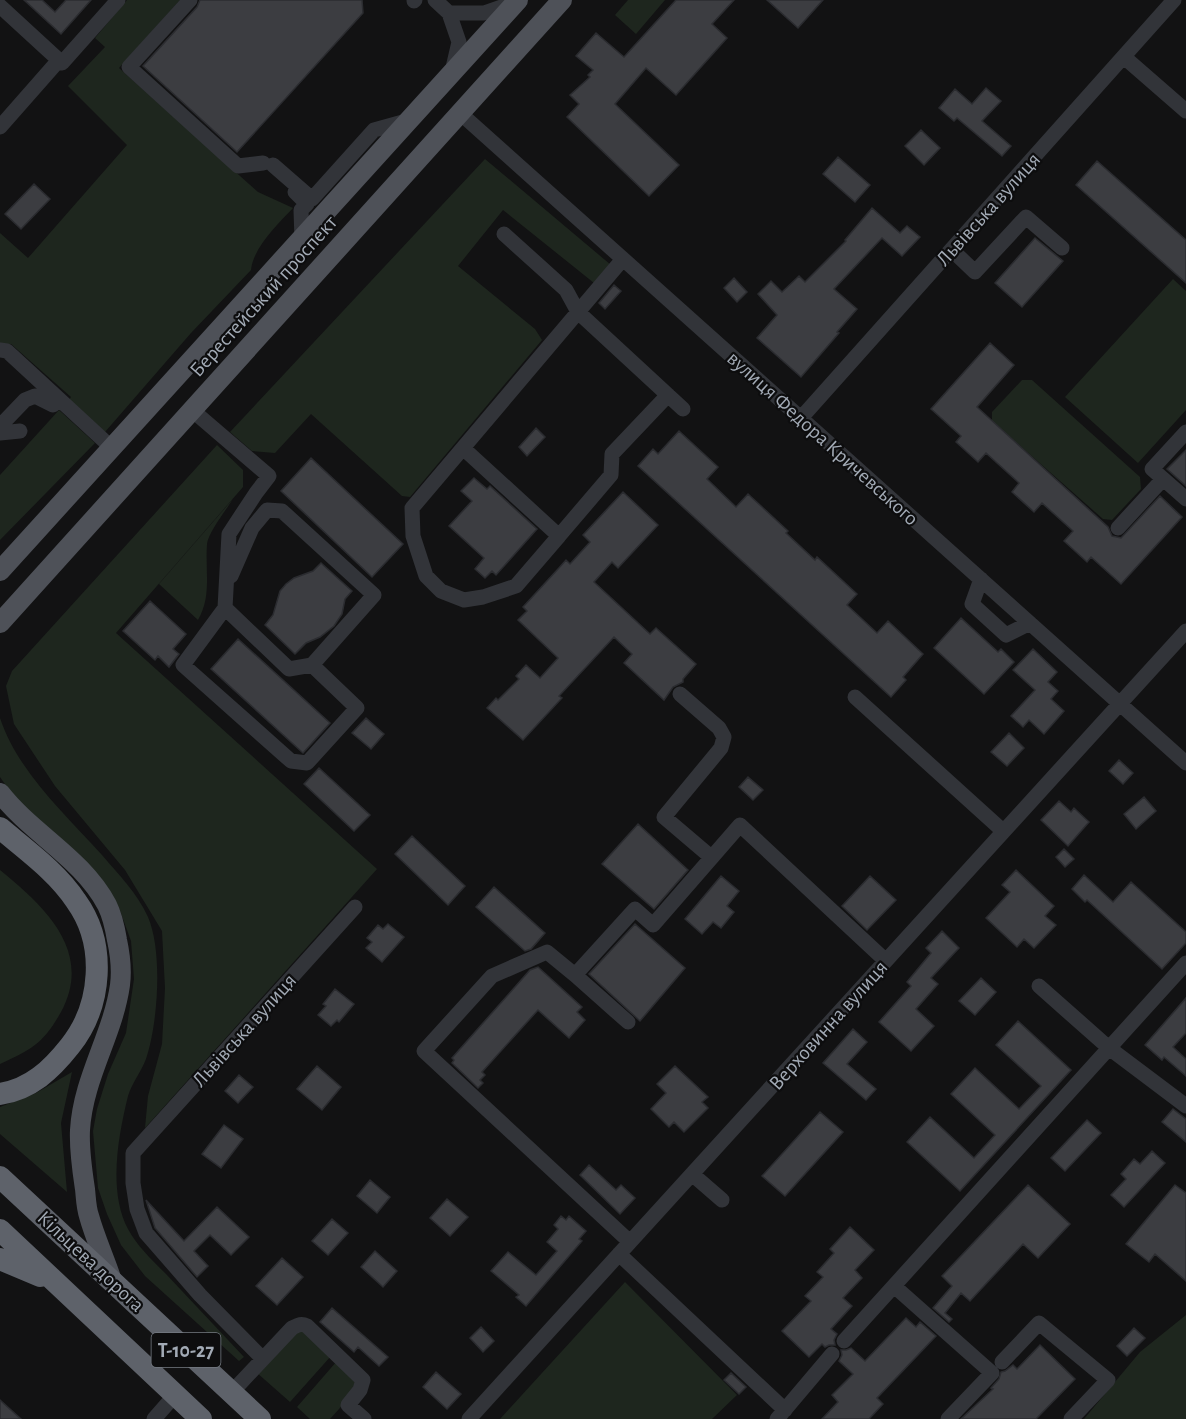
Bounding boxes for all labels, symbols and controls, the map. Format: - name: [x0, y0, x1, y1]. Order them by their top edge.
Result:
- street label: Львівська вулиця: [932, 149, 1044, 270]
- street label: Берестейський проспект: [186, 211, 341, 381]
- street label: вулиця Федора Кричевського: [723, 347, 922, 529]
- street label: Верховинна вулиця: [765, 957, 892, 1094]
- street label: Львівська вулиця: [188, 970, 300, 1091]
- street label: Кільцева дорога: [33, 1207, 148, 1316]
- road number: Т-10-27: [152, 1333, 220, 1367]

